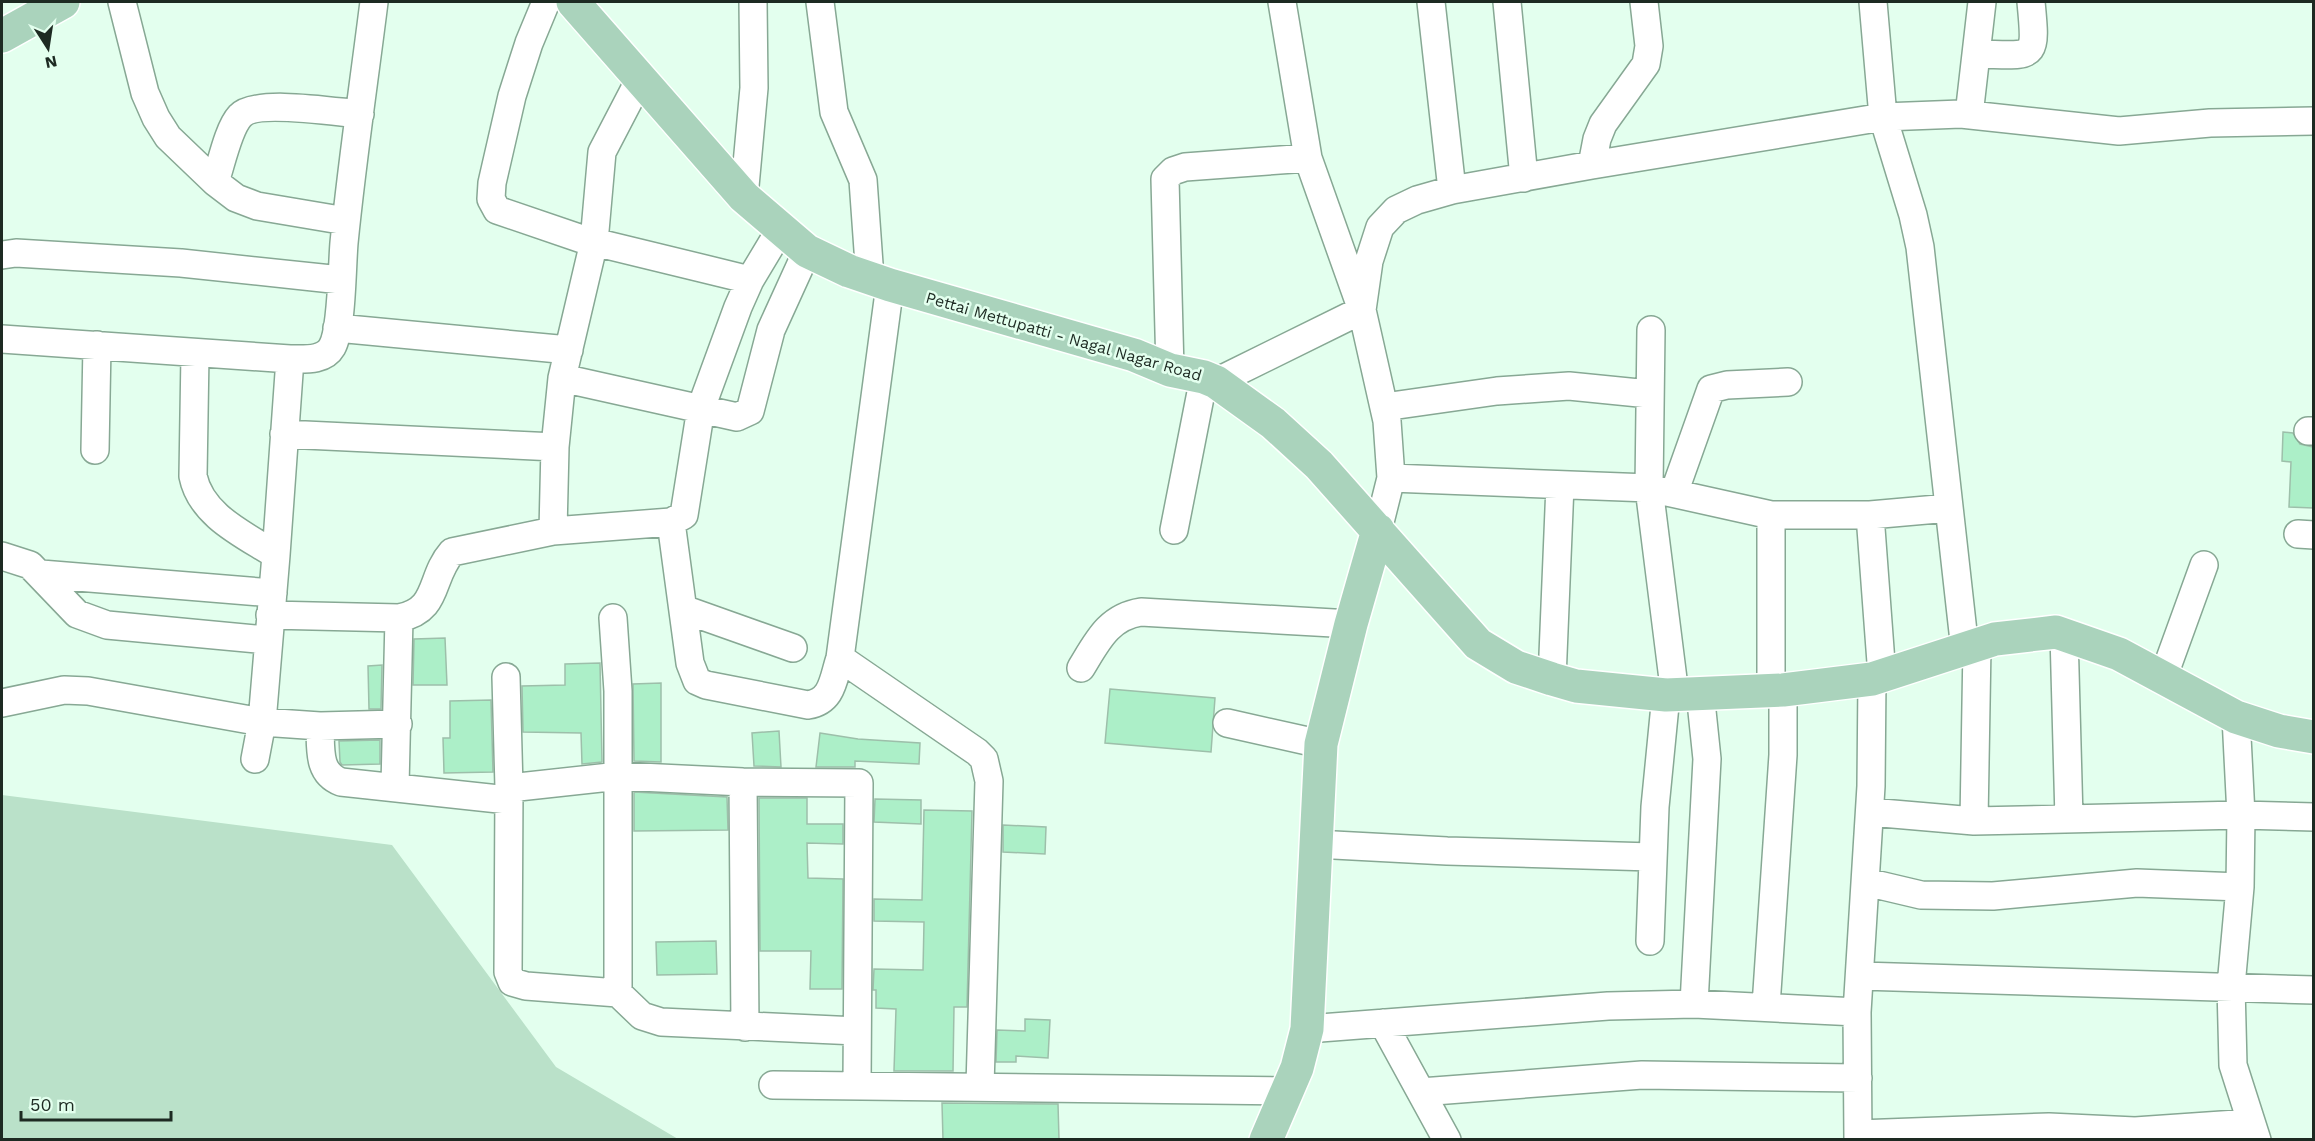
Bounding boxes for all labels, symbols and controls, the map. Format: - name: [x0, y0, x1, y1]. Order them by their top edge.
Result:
- north arrow: [18, 18, 78, 78]
- text: N: [43, 52, 59, 73]
- street label: Pettai Mettupatti - Nagal Nagar Road: [924, 288, 1204, 385]
- scale bar: [21, 1084, 171, 1122]
- text: 50 m: [30, 1094, 75, 1115]

